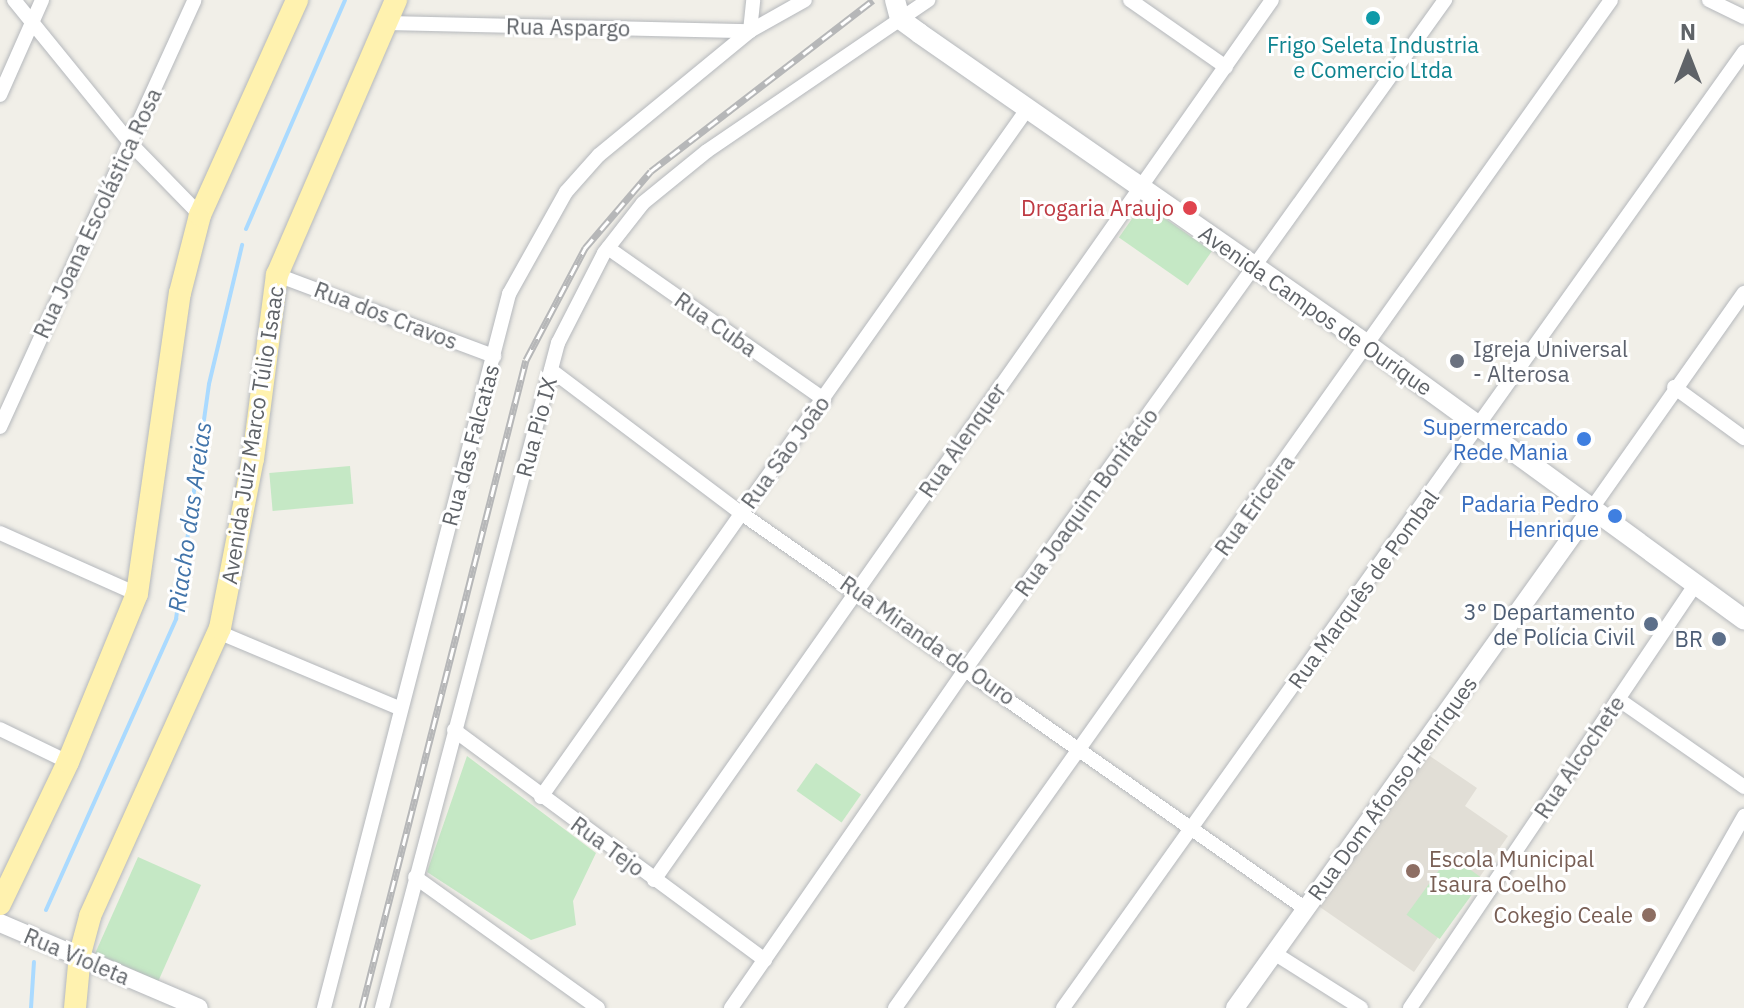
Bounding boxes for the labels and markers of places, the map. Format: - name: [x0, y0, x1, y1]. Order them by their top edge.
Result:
- marker: Frigo Seleta Industria e Comercio Ltda: [1364, 9, 1382, 27]
- place label: Frigo Seleta Industria e Comercio Ltda: [1267, 31, 1479, 82]
- place label: Drogaria Araujo: [1021, 195, 1174, 221]
- marker: Drogaria Araujo: [1181, 199, 1199, 217]
- place label: Igreja Universal - Alterosa: [1473, 335, 1628, 386]
- marker: Igreja Universal - Alterosa: [1448, 352, 1466, 370]
- place label: Supermercado Rede Mania: [1423, 413, 1568, 464]
- marker: Supermercado Rede Mania: [1575, 430, 1593, 448]
- place label: Padaria Pedro Henrique: [1461, 490, 1599, 542]
- marker: Padaria Pedro Henrique: [1606, 507, 1624, 525]
- place label: 3° Departamento de Polícia Civil: [1464, 598, 1635, 650]
- marker: 3° Departamento de Polícia Civil: [1642, 615, 1660, 633]
- place label: BR: [1675, 626, 1703, 652]
- marker: BR: [1710, 630, 1728, 648]
- place label: Escola Municipal Isaura Coelho: [1429, 845, 1594, 896]
- marker: Escola Municipal Isaura Coelho: [1404, 862, 1422, 880]
- place label: Cokegio Ceale: [1494, 902, 1633, 928]
- marker: Cokegio Ceale: [1640, 906, 1658, 924]

